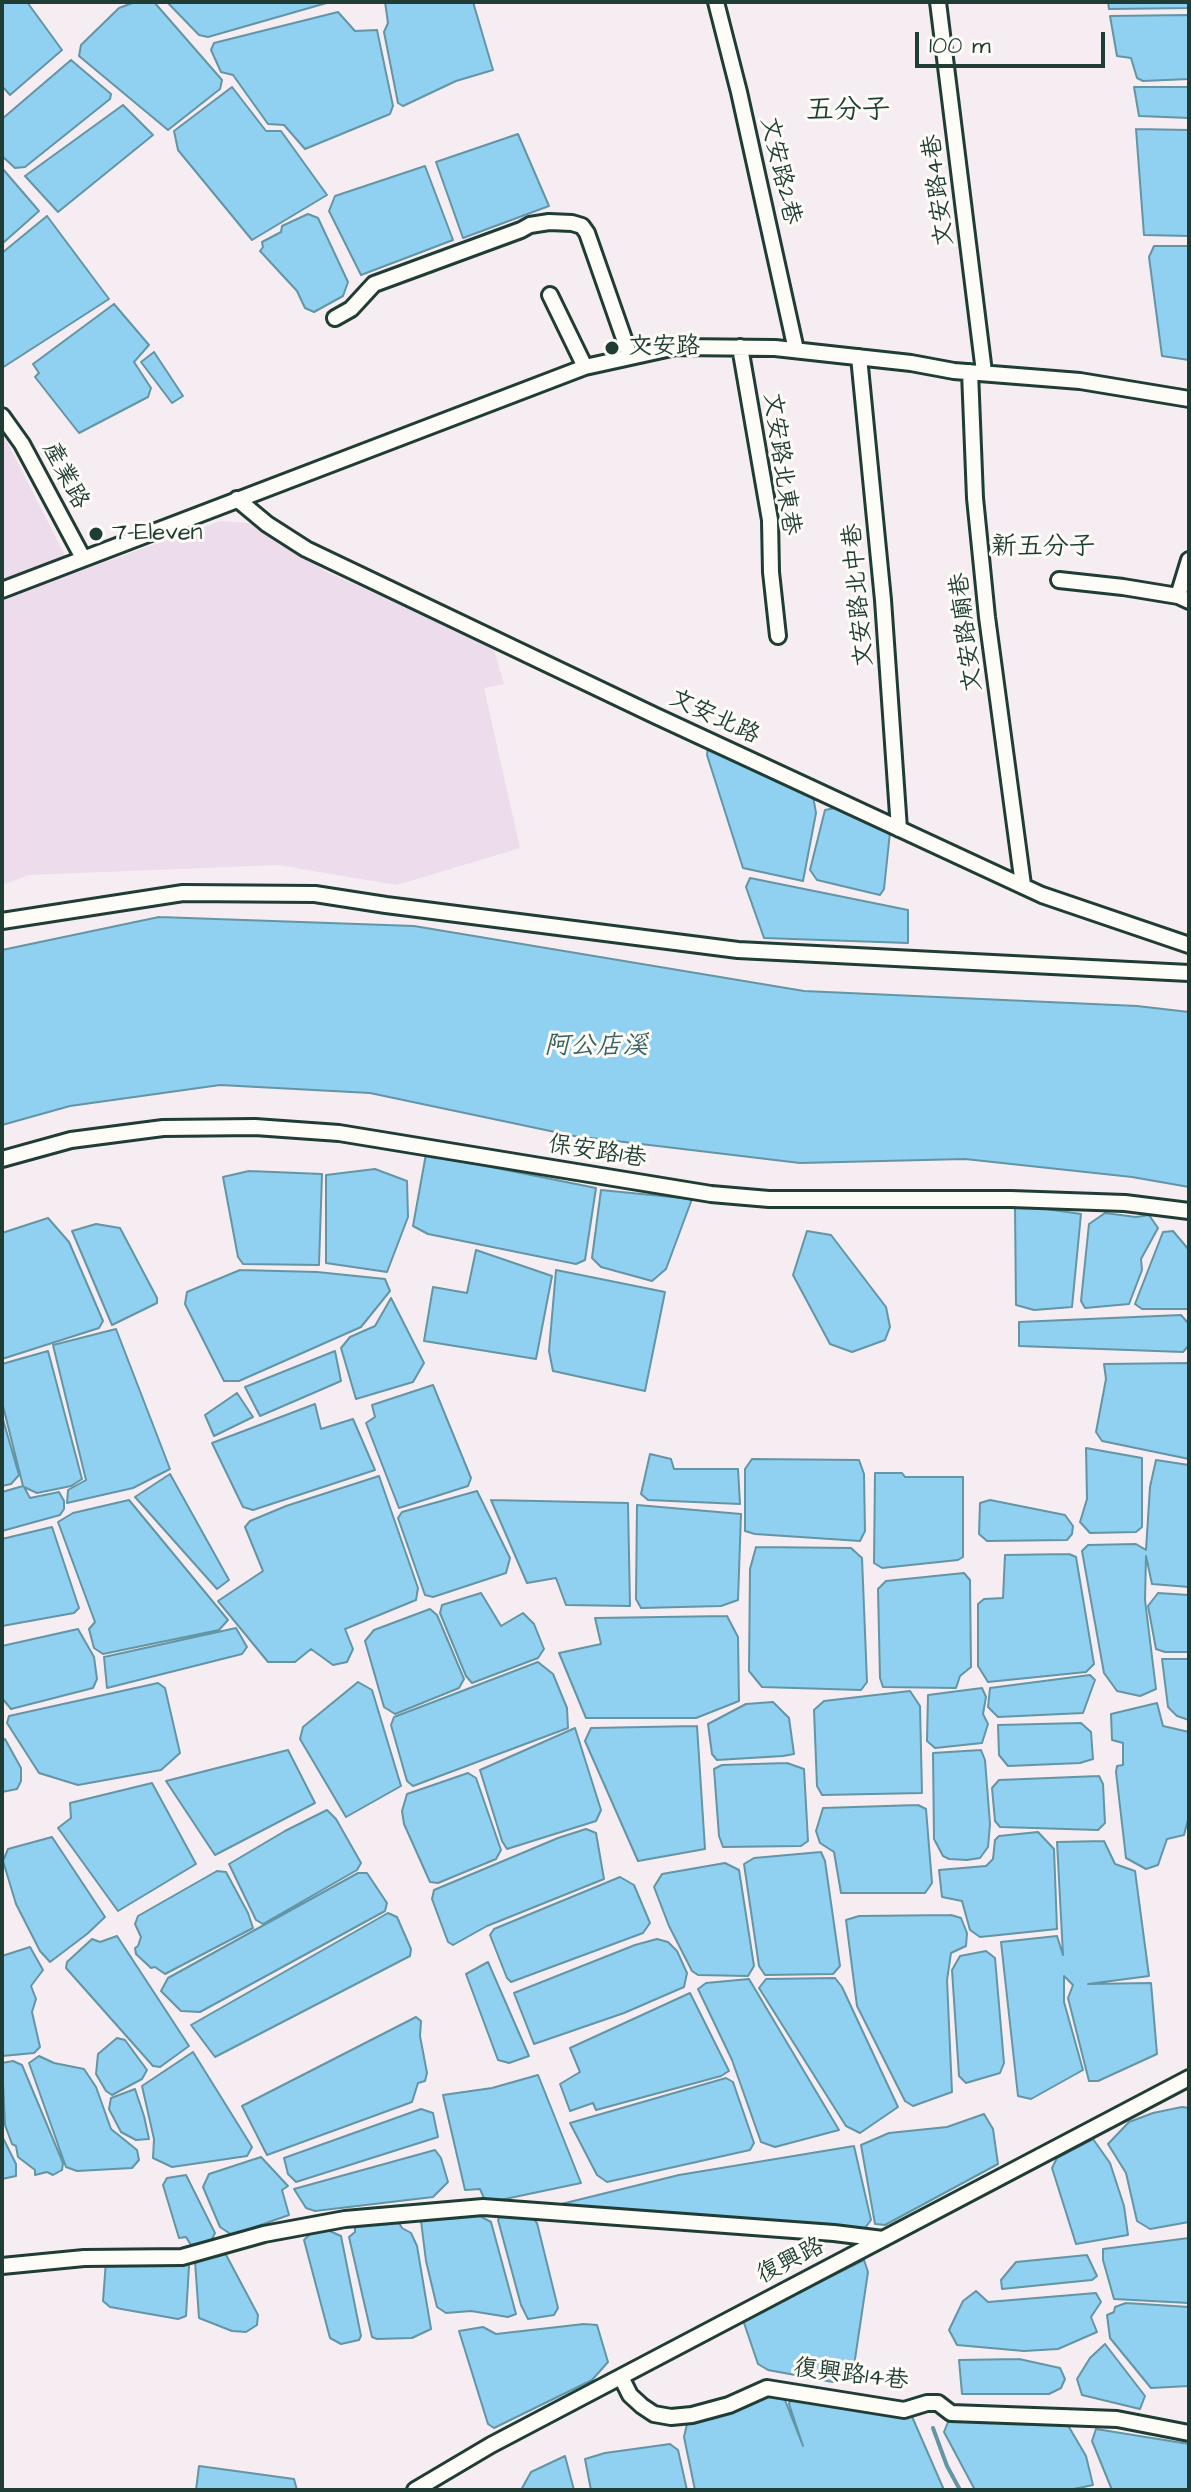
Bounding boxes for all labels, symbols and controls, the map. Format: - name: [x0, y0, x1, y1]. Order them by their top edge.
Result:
- scale bar: [919, 16, 1109, 66]
- text: 100 m: [929, 29, 991, 63]
- district label: 五分子: [806, 95, 890, 129]
- street label: 文安路2巷: [753, 114, 805, 228]
- street label: 文安路4巷: [919, 132, 961, 248]
- place label: 文安路: [628, 334, 700, 362]
- marker: 文安路: [603, 339, 621, 357]
- street label: 文安路北東巷: [756, 391, 804, 537]
- street label: 產業路: [34, 437, 94, 515]
- place label: 7-Eleven: [112, 520, 203, 548]
- street label: 文安路北中巷: [839, 522, 881, 668]
- marker: 7-Eleven: [87, 525, 105, 543]
- district label: 新五分子: [991, 533, 1095, 565]
- street label: 文安路廟巷: [946, 571, 990, 693]
- street label: 文安北路: [664, 685, 764, 751]
- water label: 阿公店溪: [544, 1032, 648, 1064]
- street label: 保安路1巷: [546, 1131, 648, 1175]
- street label: 復興路: [752, 2233, 830, 2291]
- street label: 復興路14巷: [792, 2355, 910, 2397]

